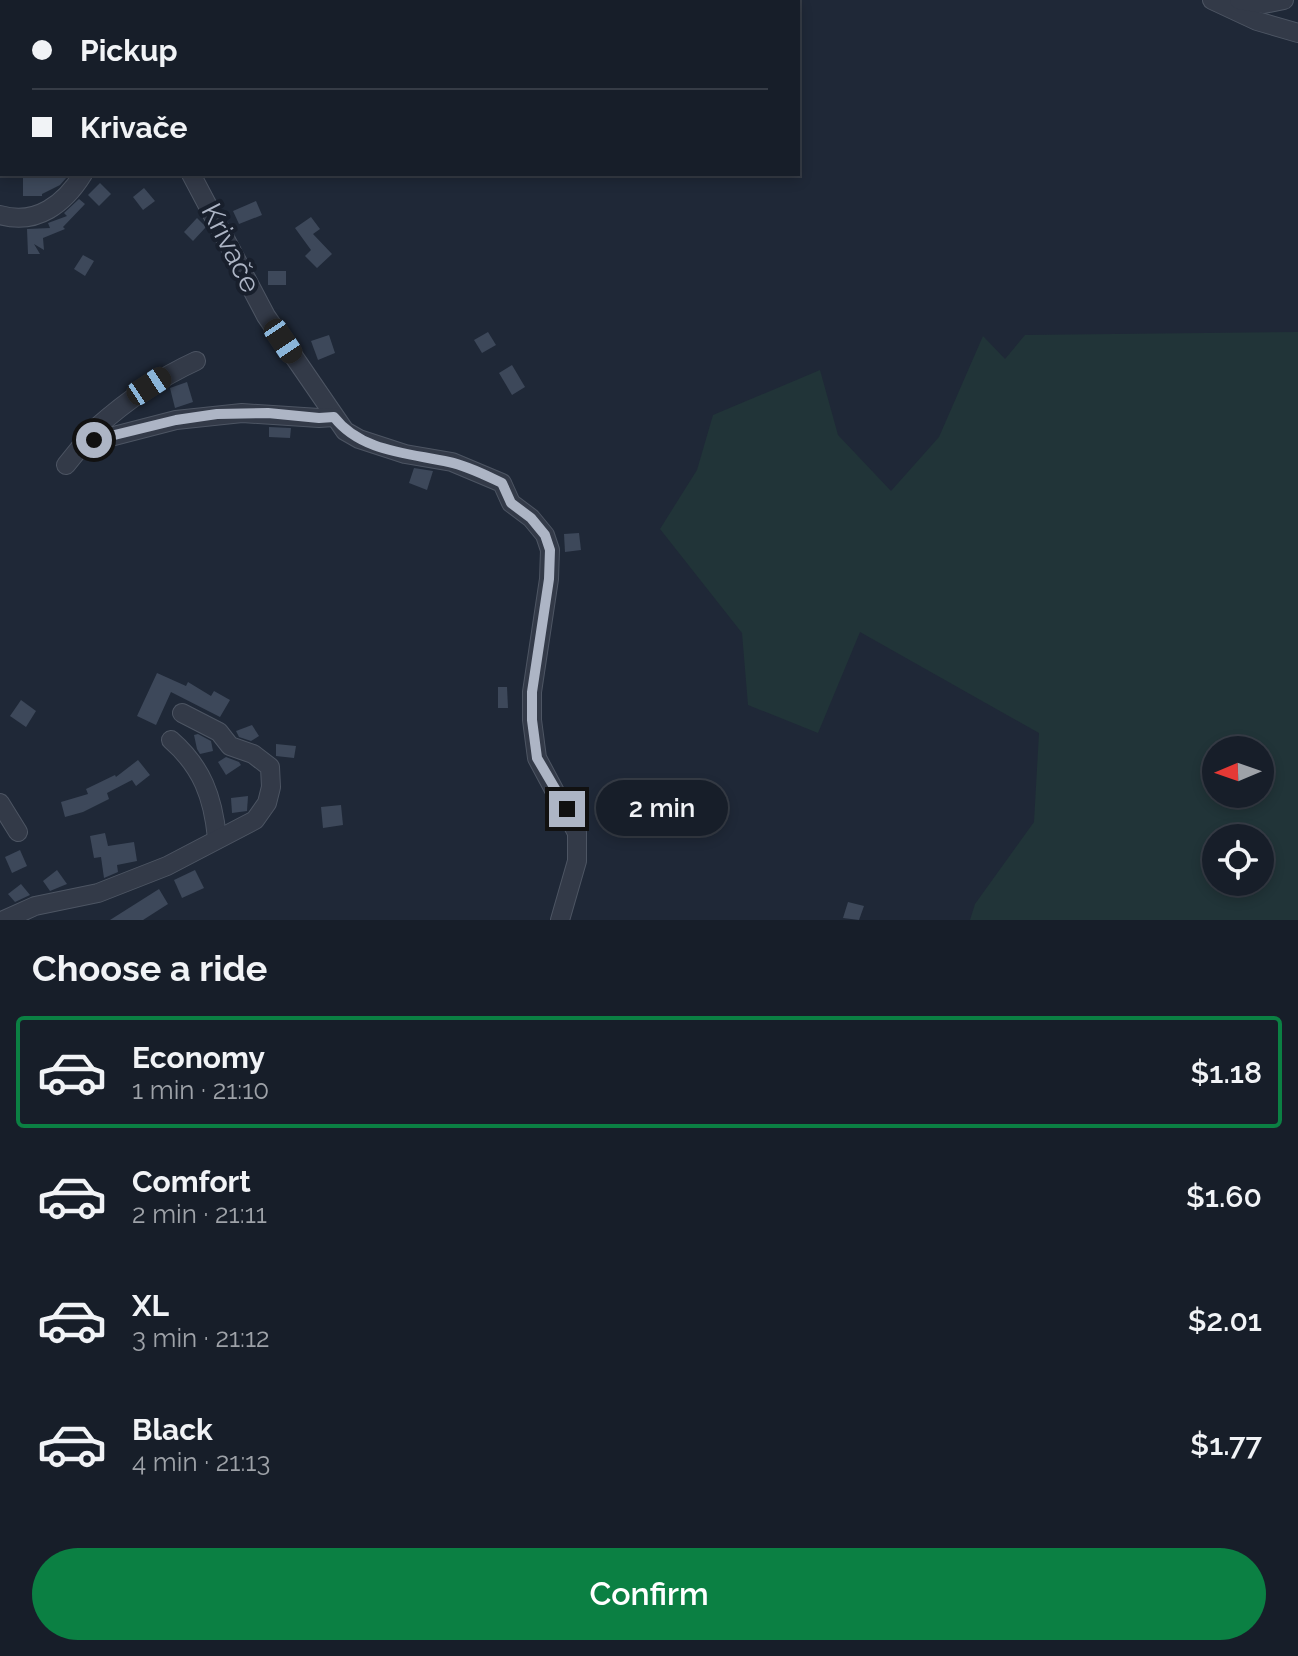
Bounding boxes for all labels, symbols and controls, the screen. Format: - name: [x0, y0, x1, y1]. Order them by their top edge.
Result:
- text: Pickup: [80, 33, 178, 68]
- text: Krivače: [80, 110, 187, 145]
- street label: Krivače: [195, 198, 267, 298]
- car: [260, 314, 306, 368]
- car: [122, 363, 176, 409]
- route start: [76, 422, 112, 458]
- north arrow: [1202, 736, 1274, 808]
- map controls: [1202, 736, 1274, 896]
- callout: 2 min: [595, 781, 727, 837]
- route end: [549, 791, 585, 827]
- text: 2 min: [629, 793, 695, 823]
- button: locate: [1202, 824, 1274, 896]
- text: Choose a ride: [32, 947, 267, 989]
- icon: car: [36, 1036, 108, 1108]
- text: Economy: [132, 1040, 265, 1075]
- text: $1.18: [1190, 1055, 1262, 1090]
- text: 1 min · 21:10: [132, 1075, 269, 1105]
- icon: car: [36, 1160, 108, 1232]
- text: Comfort: [132, 1164, 251, 1199]
- text: $1.60: [1186, 1179, 1262, 1214]
- text: 2 min · 21:11: [132, 1199, 267, 1229]
- icon: car: [36, 1284, 108, 1356]
- text: XL: [132, 1288, 169, 1323]
- text: $2.01: [1188, 1303, 1262, 1338]
- text: 3 min · 21:12: [132, 1323, 270, 1353]
- icon: car: [36, 1408, 108, 1480]
- text: Black: [132, 1412, 213, 1447]
- text: $1.77: [1190, 1427, 1262, 1462]
- text: 4 min · 21:13: [132, 1447, 270, 1477]
- button: Confirm: [32, 1548, 1266, 1640]

